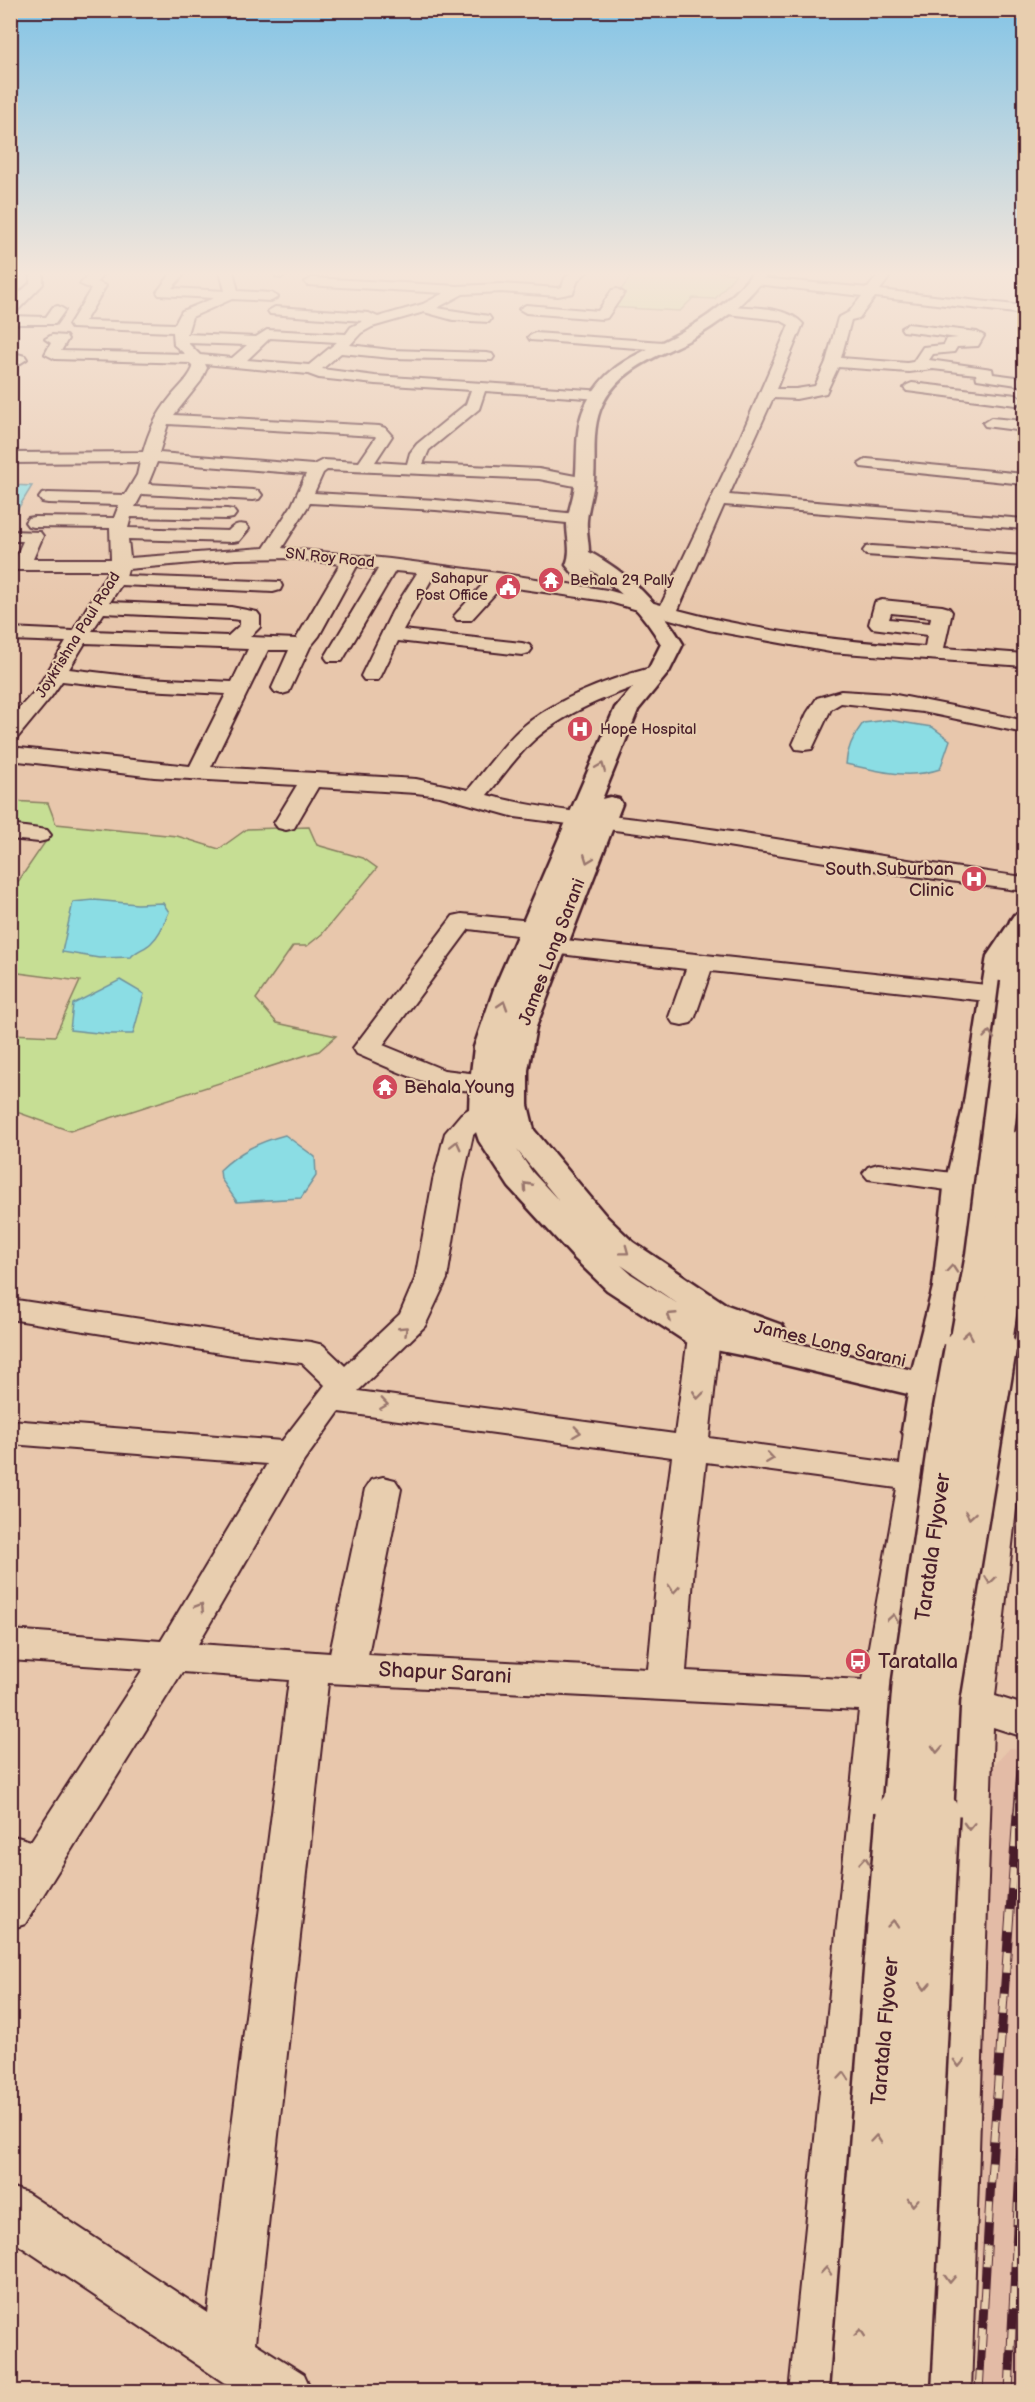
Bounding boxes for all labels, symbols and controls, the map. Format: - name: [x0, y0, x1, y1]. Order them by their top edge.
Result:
- street label: SN Roy Road: [284, 544, 376, 572]
- temple icon: Behala 29 Pally: [536, 565, 566, 595]
- street label: Joykrishna Paul Road: [32, 568, 124, 702]
- place label: Sahapur Post Office: [416, 569, 489, 605]
- place label: Behala 29 Pally: [570, 571, 674, 590]
- public building icon: Sahapur Post Office: [493, 572, 523, 602]
- hospital icon: Hope Hospital: [565, 714, 595, 744]
- place label: Hope Hospital: [600, 720, 696, 739]
- one-way arrow: [594, 763, 606, 774]
- one-way arrow: [582, 853, 595, 864]
- place label: South Suburban Clinic: [825, 859, 954, 901]
- hospital icon: South Suburban Clinic: [959, 864, 989, 894]
- street label: James Long Sarani: [514, 876, 590, 1028]
- one-way arrow: [496, 1000, 508, 1011]
- one-way arrow: [982, 1031, 995, 1040]
- temple icon: Behala Young: [370, 1072, 400, 1102]
- place label: Behala Young: [404, 1077, 515, 1098]
- one-way arrow: [449, 1140, 462, 1150]
- one-way arrow: [523, 1183, 534, 1193]
- one-way arrow: [618, 1243, 629, 1254]
- one-way arrow: [945, 1264, 958, 1273]
- one-way arrow: [667, 1311, 677, 1323]
- street label: James Long Sarani: [752, 1316, 908, 1372]
- one-way arrow: [396, 1326, 407, 1337]
- one-way arrow: [961, 1330, 974, 1340]
- one-way arrow: [692, 1391, 704, 1400]
- one-way arrow: [380, 1398, 389, 1410]
- one-way arrow: [573, 1425, 582, 1437]
- one-way arrow: [766, 1452, 775, 1464]
- street label: Taratala Flyover: [910, 1471, 956, 1622]
- one-way arrow: [964, 1510, 977, 1520]
- one-way arrow: [984, 1575, 996, 1585]
- one-way arrow: [668, 1584, 681, 1593]
- one-way arrow: [193, 1603, 205, 1613]
- one-way arrow: [886, 1613, 899, 1623]
- bus stop icon: Taratalla: [843, 1646, 873, 1676]
- place label: Taratalla: [878, 1649, 958, 1674]
- street label: Shapur Sarani: [378, 1657, 512, 1689]
- one-way arrow: [930, 1745, 943, 1754]
- one-way arrow: [962, 1822, 975, 1831]
- one-way arrow: [858, 1857, 871, 1866]
- one-way arrow: [886, 1919, 899, 1928]
- street label: Taratala Flyover: [866, 1955, 904, 2106]
- one-way arrow: [918, 1982, 931, 1991]
- one-way arrow: [952, 2059, 965, 2068]
- one-way arrow: [837, 2072, 850, 2081]
- one-way arrow: [869, 2134, 882, 2143]
- one-way arrow: [907, 2197, 920, 2206]
- one-way arrow: [819, 2266, 832, 2275]
- one-way arrow: [943, 2274, 956, 2283]
- one-way arrow: [854, 2329, 867, 2338]

